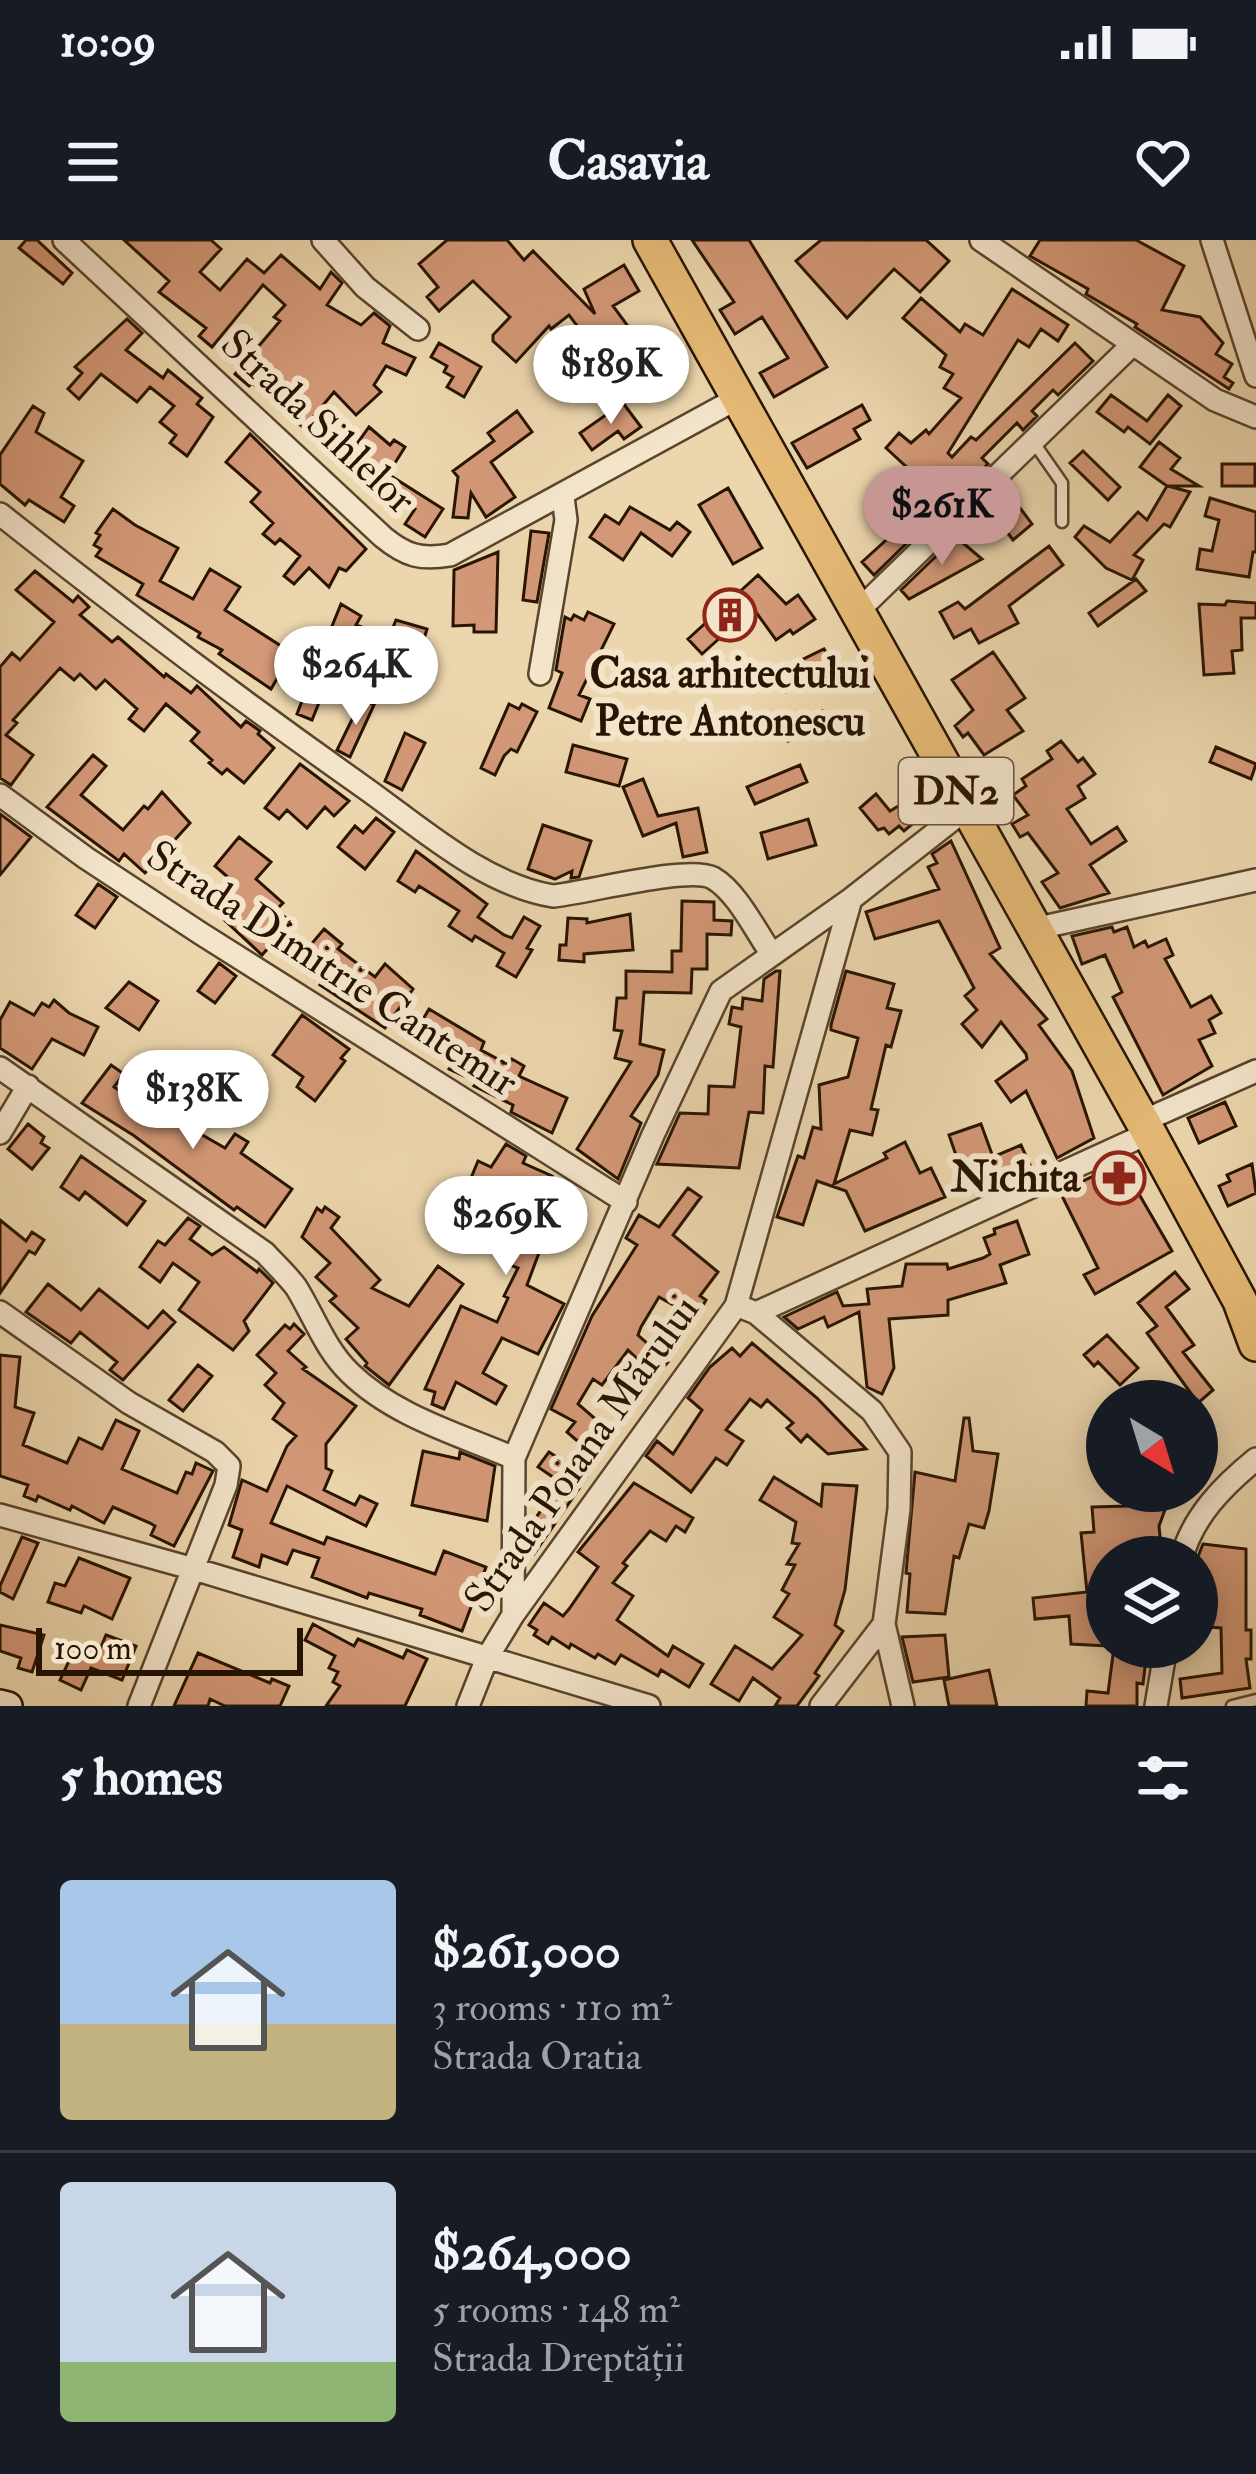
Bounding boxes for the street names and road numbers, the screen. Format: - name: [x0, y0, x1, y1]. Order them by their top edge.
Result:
- street label: Strada Sihlelor: [210, 319, 427, 526]
- road number: DN2: [899, 758, 1013, 824]
- street label: Strada Dimitrie Cantemir: [137, 830, 528, 1109]
- street label: Strada Poiana Mărului: [453, 1286, 711, 1622]

